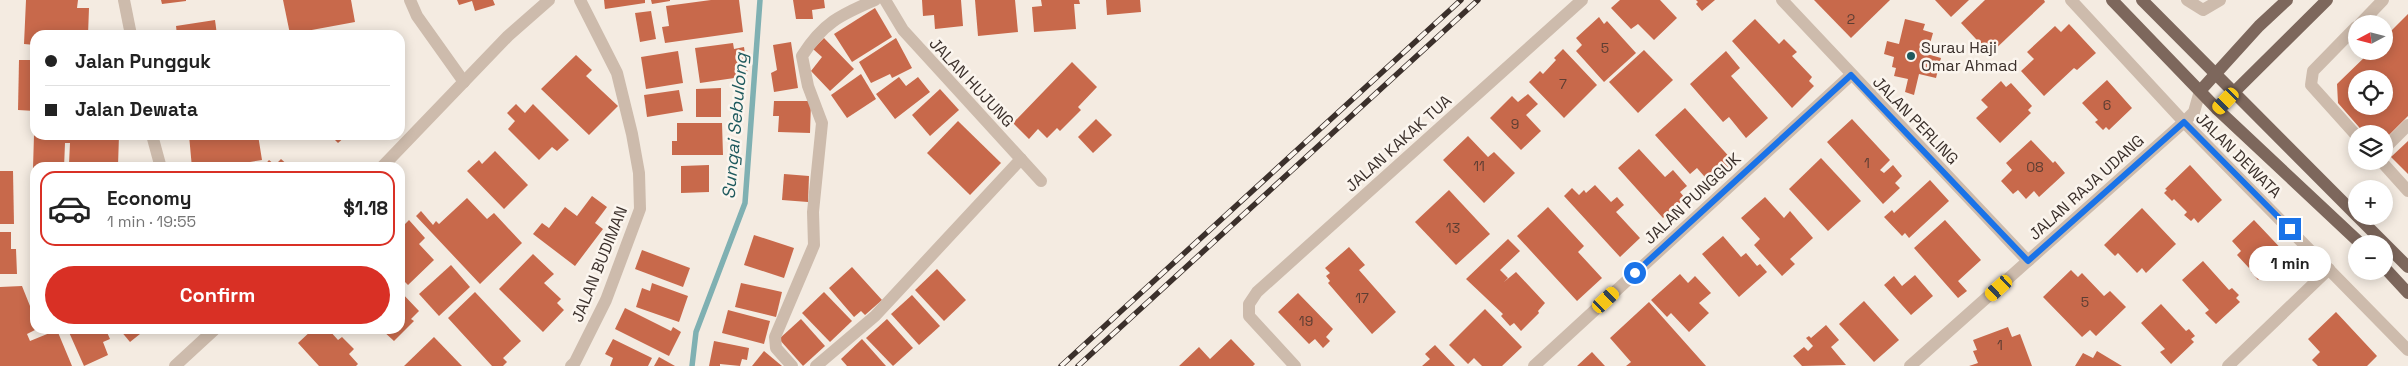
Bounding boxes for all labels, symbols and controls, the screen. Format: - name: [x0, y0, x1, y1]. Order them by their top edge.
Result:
- house number: 2: [1847, 10, 1855, 28]
- north arrow: [2348, 15, 2392, 60]
- map controls: [2348, 15, 2393, 280]
- street label: JALAN HUJUNG: [925, 33, 1019, 132]
- place label: Surau Haji Omar Ahmad: [1921, 37, 2018, 76]
- house number: 5: [1601, 39, 1609, 57]
- text: Jalan Pungguk: [75, 49, 211, 74]
- marker: Surau Haji Omar Ahmad: [1905, 50, 1917, 62]
- water label: Sungai Sebulong: [717, 51, 752, 200]
- button: locate: [2348, 70, 2393, 115]
- street label: JALAN PERLING: [1868, 72, 1963, 169]
- house number: 7: [1559, 75, 1567, 93]
- car: [2210, 85, 2241, 117]
- street label: JALAN KAKAK TUA: [1341, 90, 1456, 197]
- house number: 6: [2103, 96, 2111, 114]
- text: Jalan Dewata: [75, 97, 198, 122]
- street label: JALAN DEWATA: [2191, 108, 2286, 203]
- house number: 9: [1511, 115, 1519, 133]
- button: layers: [2348, 125, 2393, 170]
- street label: JALAN RAJA UDANG: [2024, 130, 2148, 245]
- street label: JALAN PUNGGUK: [1639, 148, 1745, 249]
- house number: 1: [1864, 154, 1870, 172]
- house number: 11: [1473, 157, 1485, 175]
- house number: 08: [2026, 158, 2044, 176]
- button: +: [2348, 180, 2393, 225]
- icon: car: [47, 186, 92, 231]
- text: Economy: [107, 186, 191, 211]
- text: $1.18: [343, 196, 388, 221]
- street label: JALAN BUDIMAN: [567, 203, 632, 325]
- text: 1 min · 19:55: [107, 211, 196, 232]
- route end: [2279, 218, 2301, 240]
- house number: 13: [1446, 219, 1460, 237]
- button: −: [2348, 235, 2393, 280]
- callout: 1 min: [2249, 246, 2331, 282]
- text: 1 min: [2270, 253, 2310, 274]
- route start: [1624, 262, 1646, 284]
- button: Confirm: [45, 266, 390, 324]
- car: [1982, 272, 2015, 304]
- car: [1589, 284, 1622, 316]
- house number: 17: [1355, 289, 1369, 307]
- house number: 5: [2081, 293, 2089, 311]
- house number: 19: [1299, 312, 1313, 330]
- house number: 1: [1997, 336, 2003, 354]

